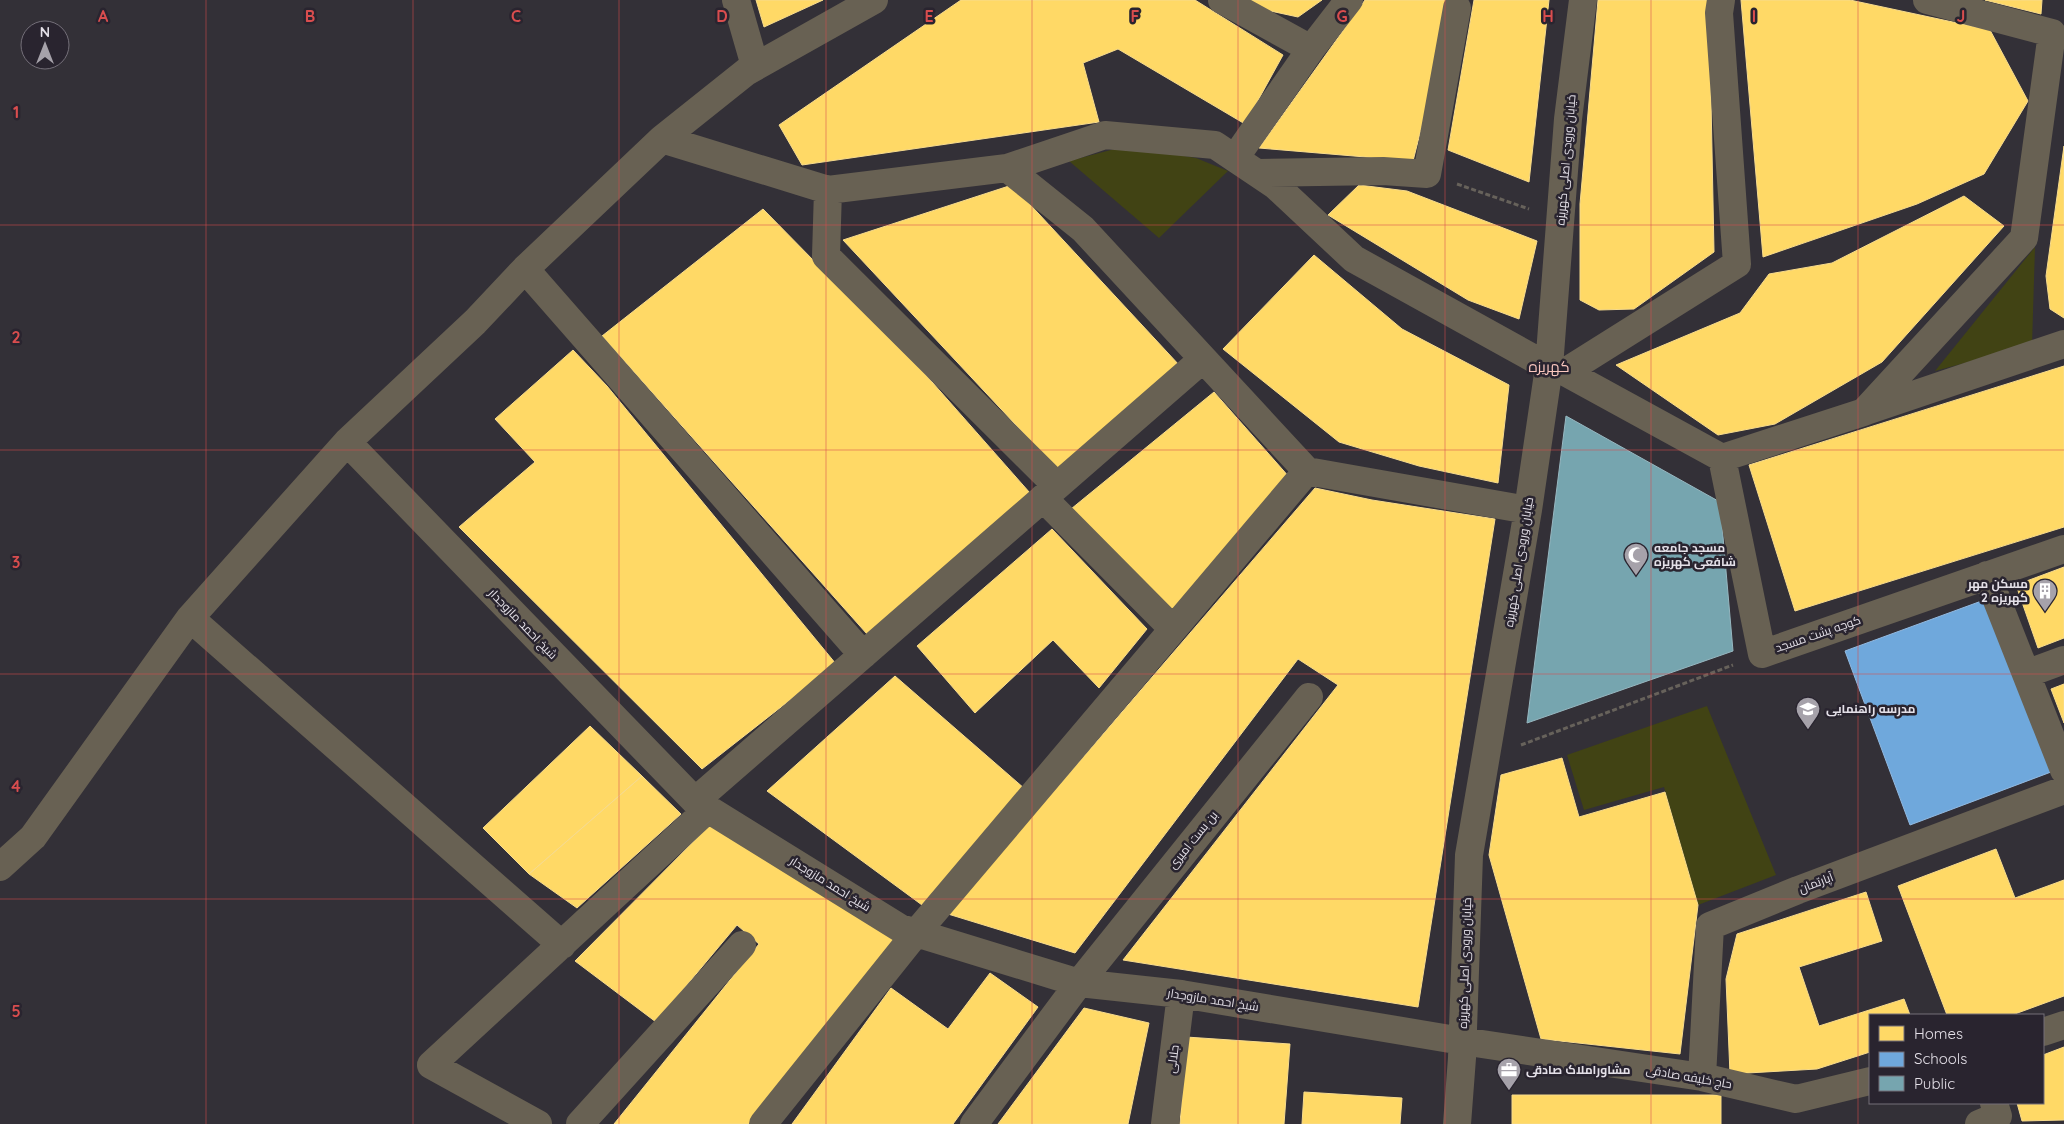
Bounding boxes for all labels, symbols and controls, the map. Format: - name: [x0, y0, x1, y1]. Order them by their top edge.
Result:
- text: A: [98, 6, 109, 26]
- text: B: [305, 6, 315, 26]
- text: C: [511, 6, 521, 26]
- text: D: [716, 6, 728, 26]
- text: E: [924, 6, 934, 26]
- text: F: [1131, 6, 1140, 26]
- text: G: [1336, 6, 1348, 26]
- text: H: [1542, 6, 1554, 26]
- text: I: [1752, 6, 1756, 26]
- text: J: [1957, 6, 1965, 26]
- north arrow: [20, 20, 70, 70]
- text: N: [40, 23, 50, 41]
- street label: خیابان ورودی اصلی کهریزه: [1552, 94, 1579, 226]
- text: 1: [13, 102, 19, 122]
- text: 2: [11, 327, 21, 347]
- district label: کهریزه: [1528, 357, 1570, 377]
- street label: خیابان ورودی اصلی کهریزه: [1501, 496, 1536, 628]
- place label: مسجد جامعه شافعی کهریزه: [1654, 540, 1736, 570]
- mosque icon: مسجد جامعه شافعی کهریزه: [1623, 542, 1649, 576]
- text: 3: [12, 552, 20, 572]
- place label: مسکن مهر کهریزه 2: [1967, 576, 2028, 606]
- building icon: مسکن مهر کهریزه 2: [2032, 578, 2058, 612]
- street label: شیخ احمد مازوجدار: [484, 585, 561, 663]
- street label: کوچه پشت مسجد: [1773, 612, 1863, 657]
- school or university icon: مدرسه راهنمایی: [1795, 696, 1821, 730]
- place label: مدرسه راهنمایی: [1826, 701, 1916, 717]
- text: 4: [11, 776, 21, 796]
- street label: بن بست امیری: [1165, 808, 1221, 872]
- street label: شیخ احمد مازوجدار: [786, 852, 873, 915]
- street label: آپارتمان: [1796, 869, 1837, 898]
- street label: خیابان ورودی اصلی کهریزه: [1455, 897, 1474, 1029]
- street label: شیخ احمد مازوجدار: [1165, 985, 1260, 1015]
- text: 5: [11, 1001, 21, 1021]
- legend: [1869, 1014, 2044, 1104]
- text: Homes: [1914, 1024, 1963, 1043]
- street label: جلالی: [1163, 1044, 1182, 1074]
- text: Schools: [1914, 1049, 1967, 1068]
- office icon: مشاوراملاک صادقی: [1496, 1057, 1522, 1091]
- place label: مشاوراملاک صادقی: [1526, 1062, 1631, 1078]
- street label: حاج خلیفه صادقی: [1645, 1062, 1733, 1092]
- text: Public: [1914, 1074, 1955, 1093]

